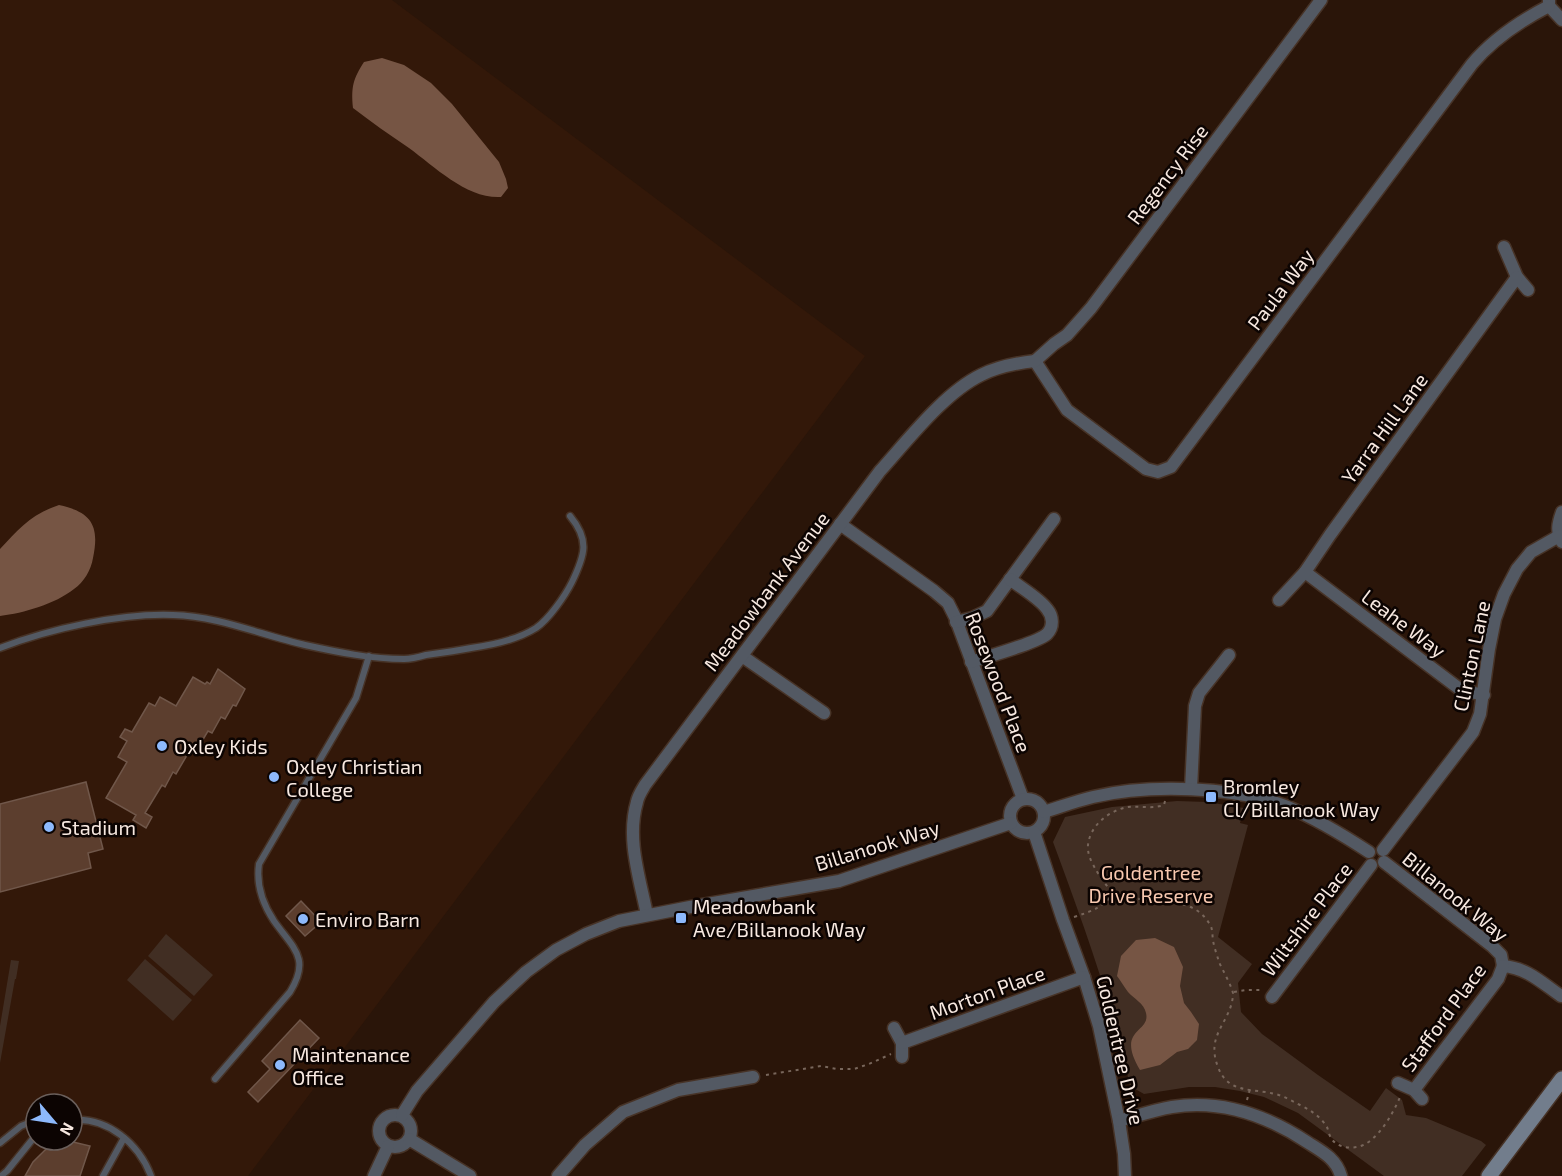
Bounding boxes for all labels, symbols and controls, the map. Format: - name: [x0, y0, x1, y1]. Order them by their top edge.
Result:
- street label: Regency Rise: [1122, 119, 1212, 229]
- street label: Paula Way: [1242, 243, 1319, 334]
- street label: Yarra Hill Lane: [1336, 368, 1432, 488]
- street label: Meadowbank Avenue: [698, 507, 834, 675]
- street label: Leahe Way: [1357, 584, 1451, 663]
- street label: Clinton Lane: [1448, 598, 1494, 714]
- street label: Rosewood Place: [961, 608, 1037, 756]
- place label: Oxley Kids: [174, 734, 268, 758]
- marker: Oxley Kids: [155, 739, 169, 753]
- place label: Oxley Christian College: [286, 754, 422, 801]
- marker: Oxley Christian College: [267, 770, 281, 784]
- place label: Bromley Cl/Billanook Way: [1223, 774, 1380, 821]
- marker: Bromley Cl/Billanook Way: [1204, 790, 1218, 804]
- place label: Stadium: [61, 815, 136, 839]
- street label: Billanook Way: [812, 815, 943, 875]
- marker: Stadium: [42, 820, 56, 834]
- street label: Billanook Way: [1398, 846, 1514, 946]
- street label: Wiltshire Place: [1255, 857, 1357, 981]
- park label: Goldentree Drive Reserve: [1088, 860, 1214, 907]
- place label: Meadowbank Ave/Billanook Way: [693, 894, 866, 941]
- place label: Enviro Barn: [315, 907, 420, 931]
- marker: Meadowbank Ave/Billanook Way: [674, 911, 688, 925]
- marker: Enviro Barn: [296, 912, 310, 926]
- street label: Stafford Place: [1396, 958, 1490, 1076]
- street label: Morton Place: [926, 960, 1048, 1024]
- street label: Goldentree Drive: [1092, 973, 1150, 1127]
- place label: Maintenance Office: [292, 1042, 410, 1089]
- marker: Maintenance Office: [273, 1058, 287, 1072]
- north arrow: [24, 1092, 84, 1152]
- text: N: [56, 1120, 79, 1139]

